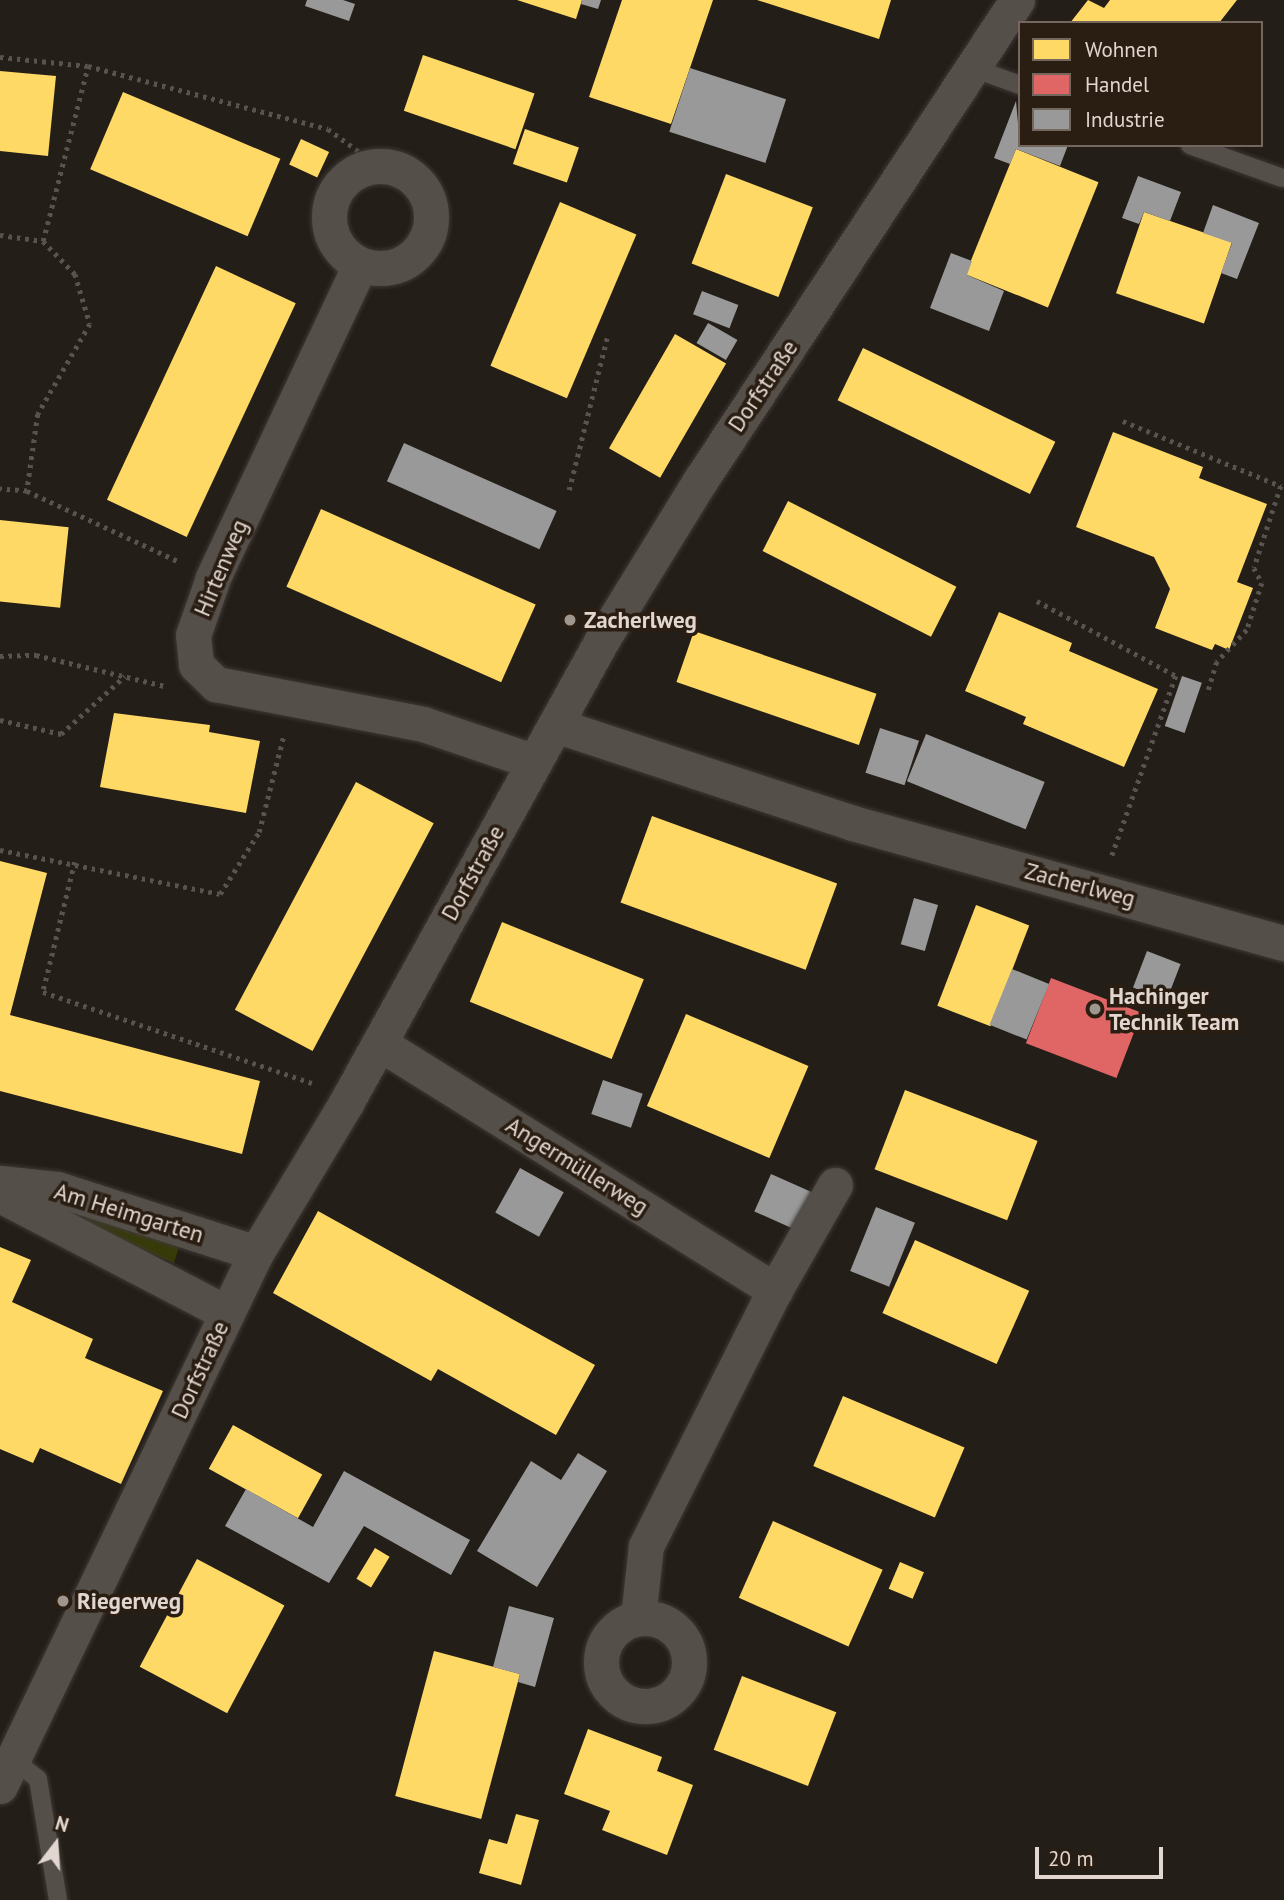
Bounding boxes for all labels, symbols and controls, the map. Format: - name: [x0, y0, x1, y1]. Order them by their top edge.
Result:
- legend: [1018, 21, 1263, 147]
- text: Wohnen: [1085, 36, 1158, 63]
- text: Handel: [1085, 71, 1149, 98]
- text: Industrie: [1085, 106, 1165, 133]
- street label: Dorfstraße: [722, 335, 804, 437]
- street label: Hirtenweg: [188, 515, 254, 621]
- place label: Zacherlweg: [584, 606, 697, 634]
- marker: Zacherlweg: [562, 612, 578, 628]
- street label: Dorfstraße: [436, 821, 510, 925]
- street label: Zacherlweg: [1022, 857, 1138, 913]
- place label: Hachinger Technik Team: [1109, 982, 1241, 1036]
- marker: Hachinger Technik Team: [1087, 1001, 1103, 1017]
- street label: Angermüllerweg: [501, 1111, 653, 1221]
- street label: Am Heimgarten: [51, 1177, 207, 1249]
- street label: Dorfstraße: [165, 1317, 235, 1423]
- place label: Riegerweg: [77, 1587, 181, 1615]
- marker: Riegerweg: [55, 1593, 71, 1609]
- north arrow: [21, 1809, 91, 1879]
- text: N: [53, 1811, 72, 1837]
- scale bar: [1039, 1834, 1167, 1878]
- text: 20 m: [1048, 1845, 1094, 1872]

